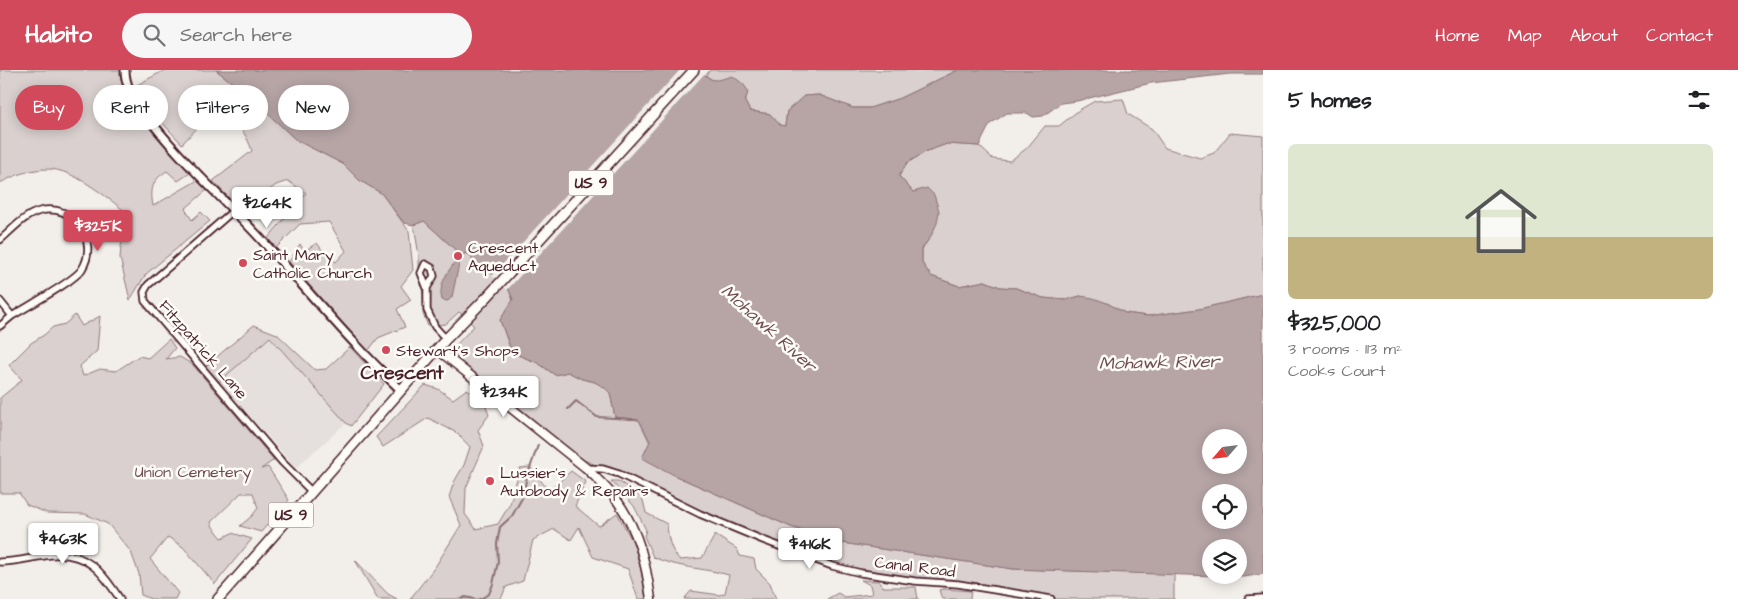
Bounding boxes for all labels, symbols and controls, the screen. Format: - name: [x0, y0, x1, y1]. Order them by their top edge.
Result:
- search box: [122, 13, 472, 58]
- text: Habito: [25, 18, 92, 52]
- icon: search: [140, 21, 168, 49]
- text: Search here: [180, 22, 292, 49]
- text: Home: [1435, 23, 1480, 48]
- text: Map: [1508, 23, 1542, 48]
- text: About: [1570, 23, 1618, 48]
- text: Contact: [1646, 23, 1713, 48]
- chip: Buy: [15, 85, 83, 130]
- chip: Rent: [93, 85, 168, 130]
- chip: Filters: [178, 85, 268, 130]
- chip: New: [278, 85, 349, 130]
- text: 5 homes: [1288, 86, 1372, 115]
- icon: filters: [1685, 86, 1713, 114]
- road number: US 9: [568, 170, 614, 196]
- icon: home: [1456, 176, 1546, 266]
- pin: $264K: [232, 186, 302, 229]
- text: $264K: [243, 192, 291, 214]
- pin: $325K: [63, 210, 133, 252]
- text: $325K: [74, 215, 122, 237]
- place label: Crescent Aqueduct: [468, 237, 539, 277]
- place label: Saint Mary Catholic Church: [253, 244, 372, 284]
- marker: Crescent Aqueduct: [452, 250, 464, 262]
- marker: Saint Mary Catholic Church: [237, 257, 249, 269]
- water label: Mohawk River: [716, 279, 823, 379]
- street label: Fitzpatrick Lane: [154, 295, 253, 404]
- text: $325,000: [1288, 309, 1381, 338]
- text: 3 rooms · 113 m²: [1288, 338, 1402, 360]
- place label: Stewart's Shops: [396, 340, 519, 362]
- marker: Stewart's Shops: [380, 344, 392, 356]
- water label: Mohawk River: [1099, 349, 1222, 376]
- district label: Crescent: [360, 360, 444, 387]
- text: Cooks Court: [1288, 360, 1385, 382]
- pin: $234K: [469, 376, 539, 418]
- text: $234K: [481, 381, 527, 403]
- north arrow: [1202, 429, 1248, 474]
- map controls: [1202, 429, 1247, 584]
- park label: Union Cemetery: [135, 461, 252, 484]
- place label: Lussier's Autobody & Repairs: [500, 462, 649, 503]
- marker: Lussier's Autobody & Repairs: [484, 475, 496, 487]
- button: locate: [1202, 484, 1247, 529]
- road number: US 9: [268, 502, 314, 528]
- pin: $463K: [28, 522, 98, 565]
- text: $463K: [39, 528, 87, 550]
- pin: $416K: [775, 528, 845, 570]
- text: $416K: [789, 533, 831, 555]
- button: layers: [1202, 539, 1247, 584]
- street label: Canal Road: [873, 551, 957, 583]

